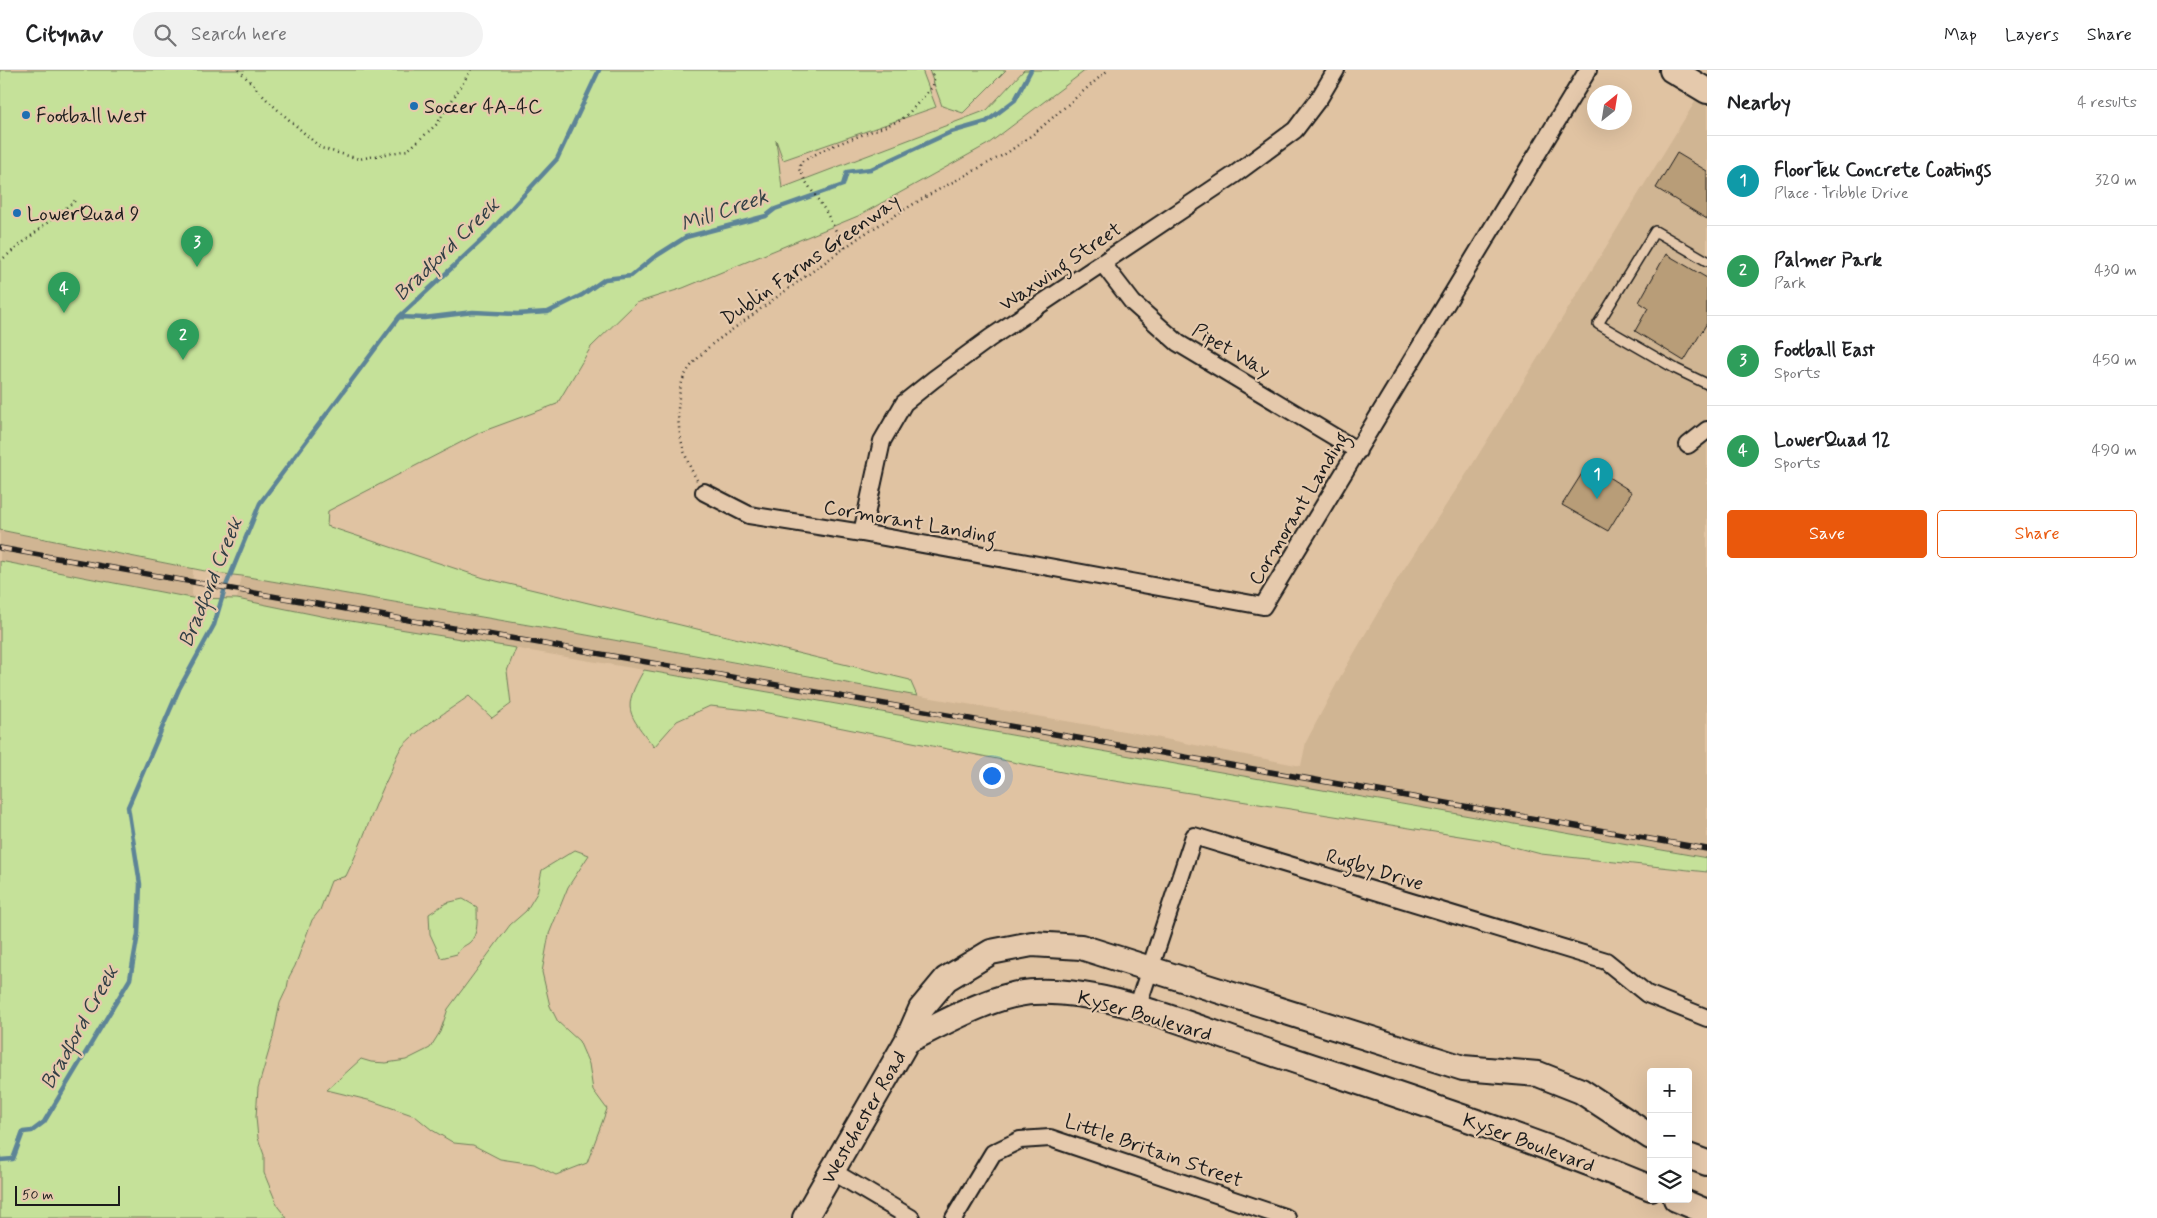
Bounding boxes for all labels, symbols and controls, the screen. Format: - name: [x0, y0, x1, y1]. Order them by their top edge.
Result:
- search box: [133, 12, 483, 57]
- text: Citynav: [25, 19, 103, 50]
- icon: search: [151, 21, 179, 49]
- text: Search here: [191, 22, 287, 47]
- text: Map: [1944, 23, 1977, 47]
- text: Layers: [2005, 23, 2059, 47]
- text: Share: [2087, 23, 2132, 47]
- north arrow: [1587, 85, 1632, 130]
- text: Nearby: [1727, 89, 1791, 117]
- text: 4 results: [2077, 92, 2137, 113]
- place label: Soccer 4A-4C: [424, 94, 542, 121]
- marker: Soccer 4A-4C: [408, 100, 420, 112]
- place label: Football West: [36, 103, 147, 130]
- marker: Football West: [20, 109, 32, 121]
- text: FloorTek Concrete Coatings: [1774, 158, 1991, 183]
- text: 1: [1739, 170, 1747, 191]
- text: 320 m: [2095, 170, 2137, 191]
- water label: Mill Creek: [677, 183, 772, 239]
- text: Place · Tribble Drive: [1774, 183, 1909, 204]
- street label: Dublin Farms Greenway: [716, 188, 906, 332]
- water label: Bradford Creek: [388, 191, 508, 309]
- place label: LowerQuad 9: [27, 201, 140, 228]
- marker: LowerQuad 9: [11, 207, 23, 219]
- street label: Waxwing Street: [994, 216, 1128, 320]
- pin: 3: [181, 226, 213, 267]
- text: Palmer Park: [1774, 248, 1882, 273]
- text: 2: [1739, 260, 1747, 281]
- text: 430 m: [2094, 260, 2137, 281]
- pin: 4: [48, 272, 80, 313]
- text: Park: [1774, 273, 1806, 294]
- street label: Pipet Way: [1187, 317, 1276, 385]
- pin: 2: [167, 319, 199, 360]
- text: Football East: [1774, 338, 1875, 363]
- text: 3: [1739, 350, 1747, 371]
- text: 450 m: [2092, 350, 2137, 371]
- text: Sports: [1774, 363, 1820, 384]
- street label: Cormorant Landing: [1243, 427, 1358, 592]
- text: LowerQuad 12: [1774, 428, 1890, 453]
- text: 4: [1738, 440, 1748, 461]
- text: 490 m: [2091, 440, 2137, 461]
- text: Sports: [1774, 453, 1820, 474]
- pin: 1: [1581, 458, 1613, 499]
- street label: Cormorant Landing: [821, 494, 998, 553]
- button: Save: [1727, 510, 1927, 558]
- button: Share: [1937, 510, 2137, 558]
- water label: Bradford Creek: [172, 512, 252, 652]
- your location: [979, 763, 1005, 789]
- street label: Rugby Drive: [1322, 843, 1427, 900]
- water label: Bradford Creek: [34, 960, 128, 1095]
- street label: Kyser Boulevard: [1074, 984, 1215, 1048]
- street label: Westchester Road: [815, 1046, 913, 1189]
- map controls: [1647, 1068, 1692, 1203]
- button: +: [1647, 1068, 1692, 1113]
- street label: Kyser Boulevard: [1459, 1107, 1598, 1180]
- street label: Little Britain Street: [1061, 1108, 1246, 1195]
- button: −: [1647, 1113, 1692, 1158]
- button: layers: [1647, 1158, 1692, 1203]
- scale bar: [15, 1183, 120, 1206]
- text: 50 m: [22, 1186, 53, 1204]

